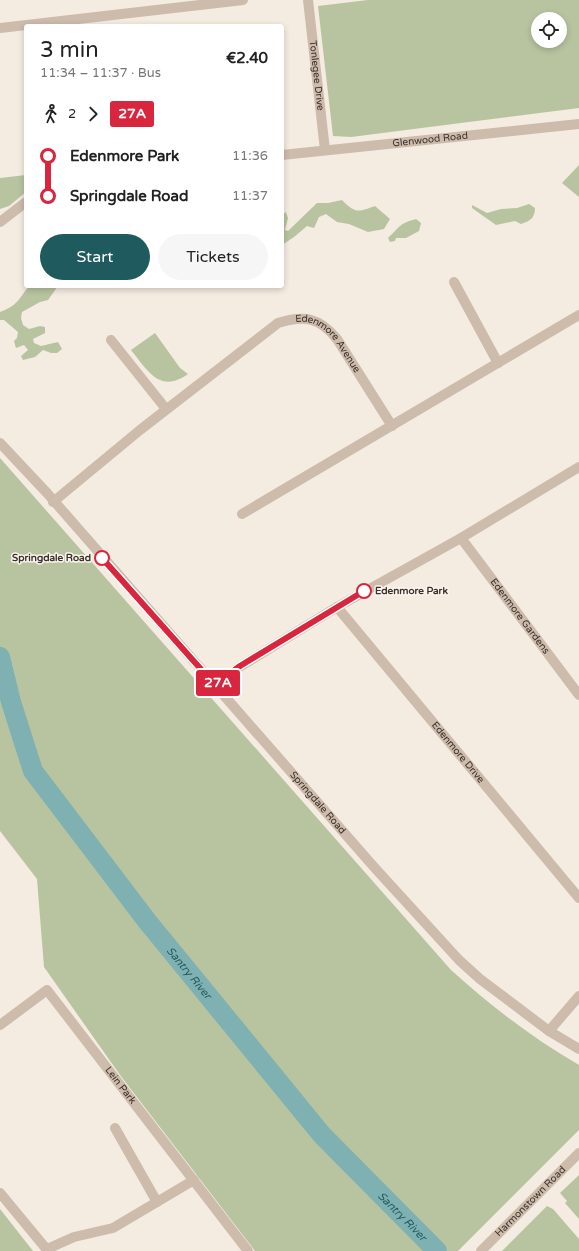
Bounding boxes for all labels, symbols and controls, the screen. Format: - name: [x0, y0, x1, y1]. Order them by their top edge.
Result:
- map controls: [531, 12, 567, 48]
- button: locate: [531, 12, 567, 48]
- text: 3 min: [40, 37, 99, 63]
- street label: Tonlegee Drive: [307, 40, 327, 112]
- text: €2.40: [226, 49, 268, 67]
- text: 11:34 – 11:37 · Bus: [40, 65, 161, 81]
- icon: walk: [40, 103, 62, 125]
- icon: forward: [82, 103, 104, 125]
- text: 27A: [118, 105, 146, 122]
- text: 2: [68, 106, 76, 122]
- street label: Glenwood Road: [392, 130, 469, 149]
- text: Edenmore Park: [70, 147, 179, 165]
- text: 11:36: [232, 148, 268, 164]
- text: Springdale Road: [70, 187, 188, 205]
- text: 11:37: [232, 188, 268, 204]
- button: Start: [40, 234, 150, 280]
- button: Tickets: [158, 234, 268, 280]
- street label: Edenmore Avenue: [295, 313, 363, 375]
- marker: Springdale Road: [94, 550, 110, 566]
- place label: Springdale Road: [12, 552, 91, 564]
- street label: Edenmore Gardens: [488, 576, 552, 657]
- marker: Edenmore Park: [356, 583, 372, 599]
- place label: Edenmore Park: [375, 585, 448, 597]
- line badge: 27A: [195, 670, 241, 696]
- text: 27A: [204, 674, 232, 691]
- street label: Edenmore Drive: [429, 719, 487, 786]
- street label: Springdale Road: [287, 769, 348, 836]
- water label: Santry River: [164, 944, 216, 1003]
- street label: Lein Park: [102, 1064, 139, 1107]
- street label: Harmonstown Road: [493, 1164, 568, 1239]
- water label: Santry River: [376, 1189, 431, 1245]

